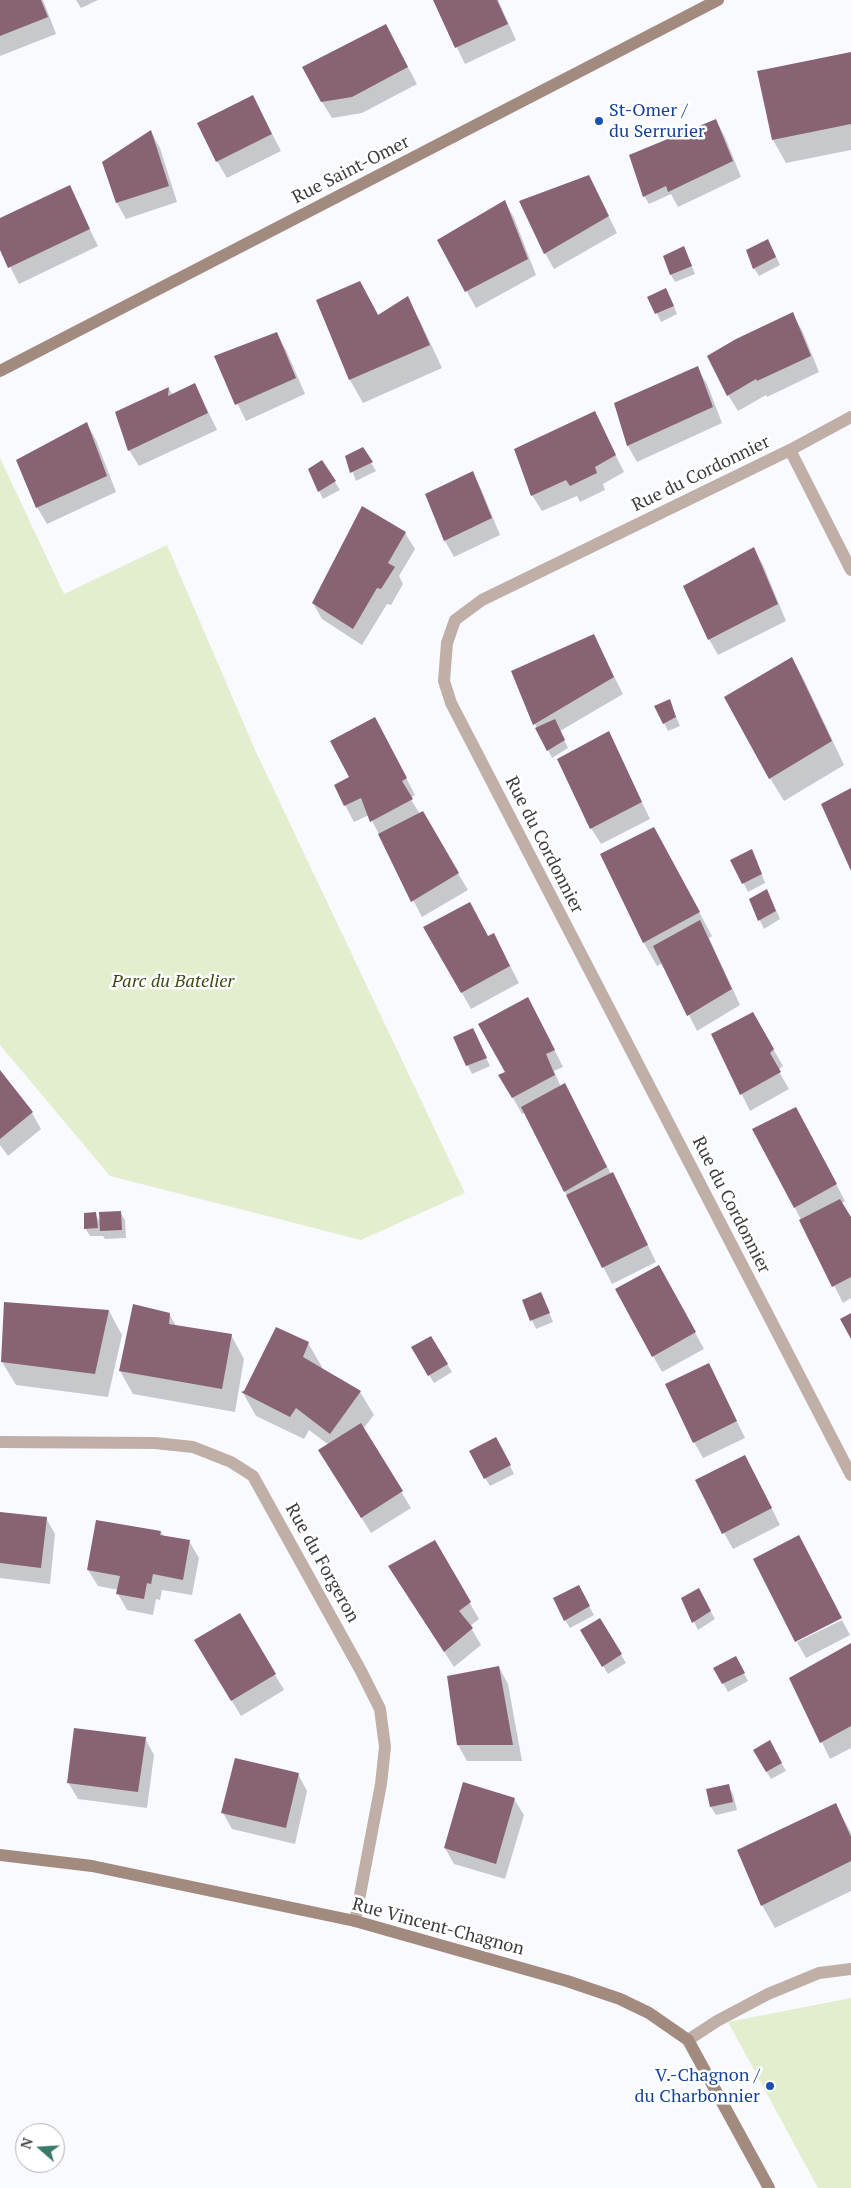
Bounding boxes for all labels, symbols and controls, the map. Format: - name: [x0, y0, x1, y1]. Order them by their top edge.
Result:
- place label: St-Omer / du Serrurier: [609, 100, 705, 142]
- marker: St-Omer / du Serrurier: [593, 115, 605, 127]
- street label: Rue Saint-Omer: [289, 131, 413, 209]
- street label: Rue du Cordonnier: [629, 431, 773, 517]
- street label: Rue du Cordonnier: [500, 773, 588, 917]
- park label: Parc du Batelier: [112, 971, 234, 993]
- street label: Rue du Cordonnier: [687, 1133, 775, 1277]
- street label: Rue du Forgeron: [280, 1500, 364, 1626]
- street label: Rue Vincent-Chagnon: [350, 1894, 526, 1960]
- place label: V.-Chagnon / du Charbonnier: [635, 2065, 760, 2108]
- marker: V.-Chagnon / du Charbonnier: [764, 2080, 776, 2092]
- north arrow: [15, 2123, 65, 2173]
- text: N: [16, 2135, 37, 2151]

